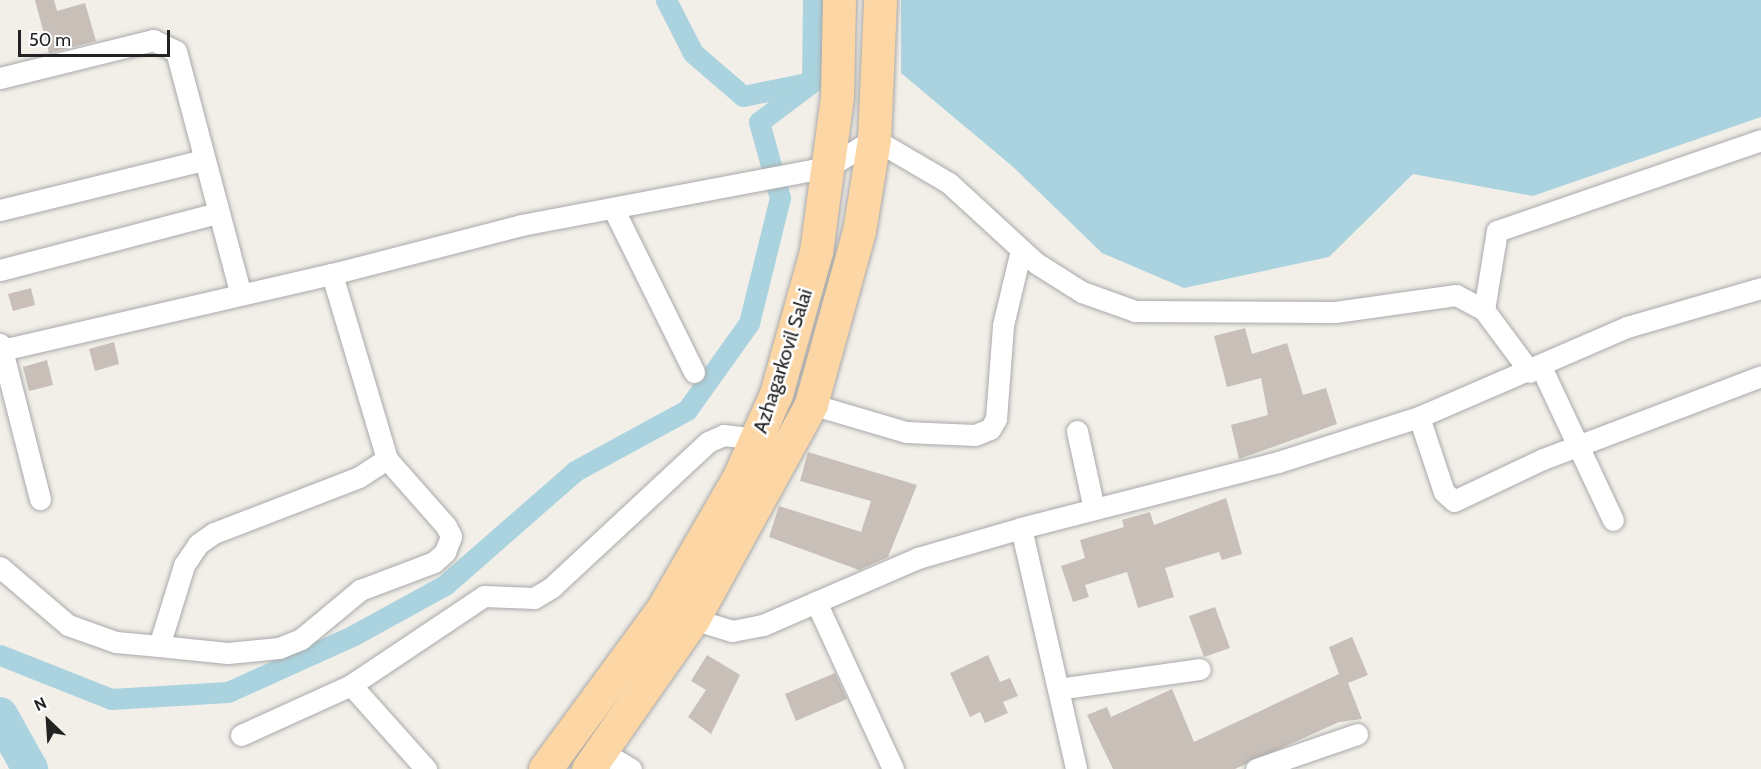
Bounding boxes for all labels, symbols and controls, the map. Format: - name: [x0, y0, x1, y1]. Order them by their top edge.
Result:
- scale bar: [21, 18, 172, 56]
- text: 50 m: [29, 29, 71, 51]
- street label: Azhagarkovil Salai: [748, 286, 818, 436]
- north arrow: [18, 691, 78, 751]
- text: N: [31, 693, 49, 715]

